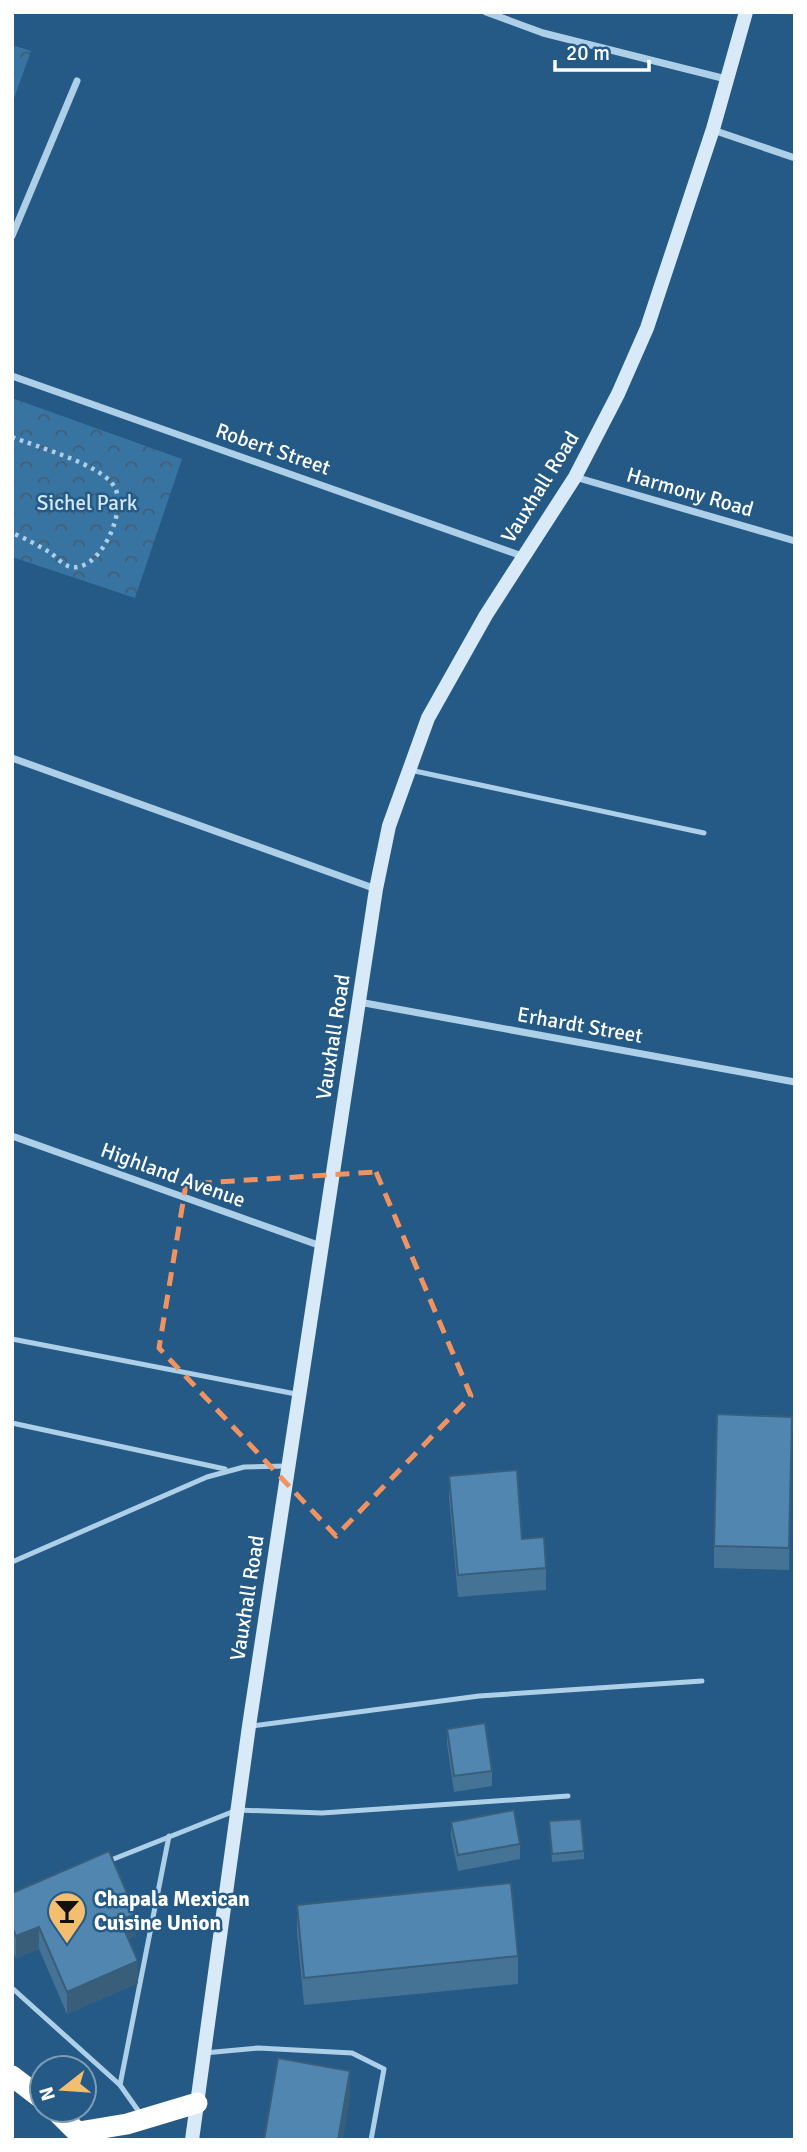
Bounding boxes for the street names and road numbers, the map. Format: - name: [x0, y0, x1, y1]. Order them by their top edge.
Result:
- street label: Robert Street: [212, 417, 334, 481]
- street label: Vauxhall Road: [495, 426, 585, 548]
- street label: Harmony Road: [624, 461, 756, 523]
- street label: Vauxhall Road: [310, 972, 356, 1102]
- street label: Erhardt Street: [515, 1001, 645, 1049]
- street label: Highland Avenue: [97, 1137, 249, 1213]
- street label: Vauxhall Road: [224, 1533, 270, 1663]

